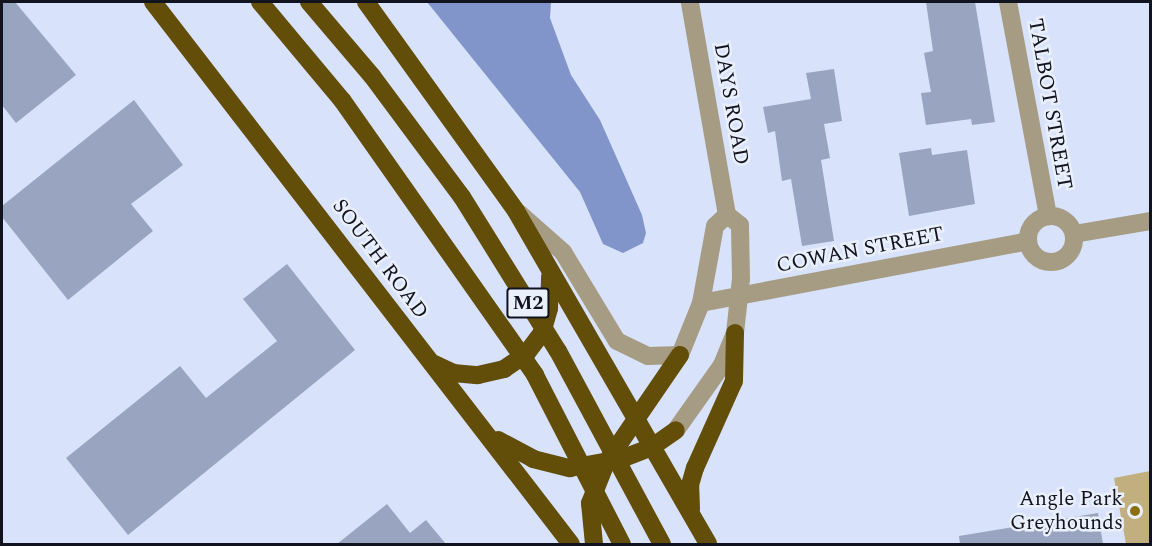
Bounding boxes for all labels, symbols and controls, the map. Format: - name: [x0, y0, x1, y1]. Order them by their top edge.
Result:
- street label: TALBOT STREET: [1023, 17, 1077, 191]
- street label: DAYS ROAD: [708, 41, 754, 167]
- street label: SOUTH ROAD: [327, 194, 433, 324]
- street label: COWAN STREET: [774, 221, 946, 279]
- road number: M2: [506, 286, 550, 320]
- place label: Angle Park Greyhounds: [1010, 486, 1123, 536]
- marker: Angle Park Greyhounds: [1128, 504, 1142, 518]

